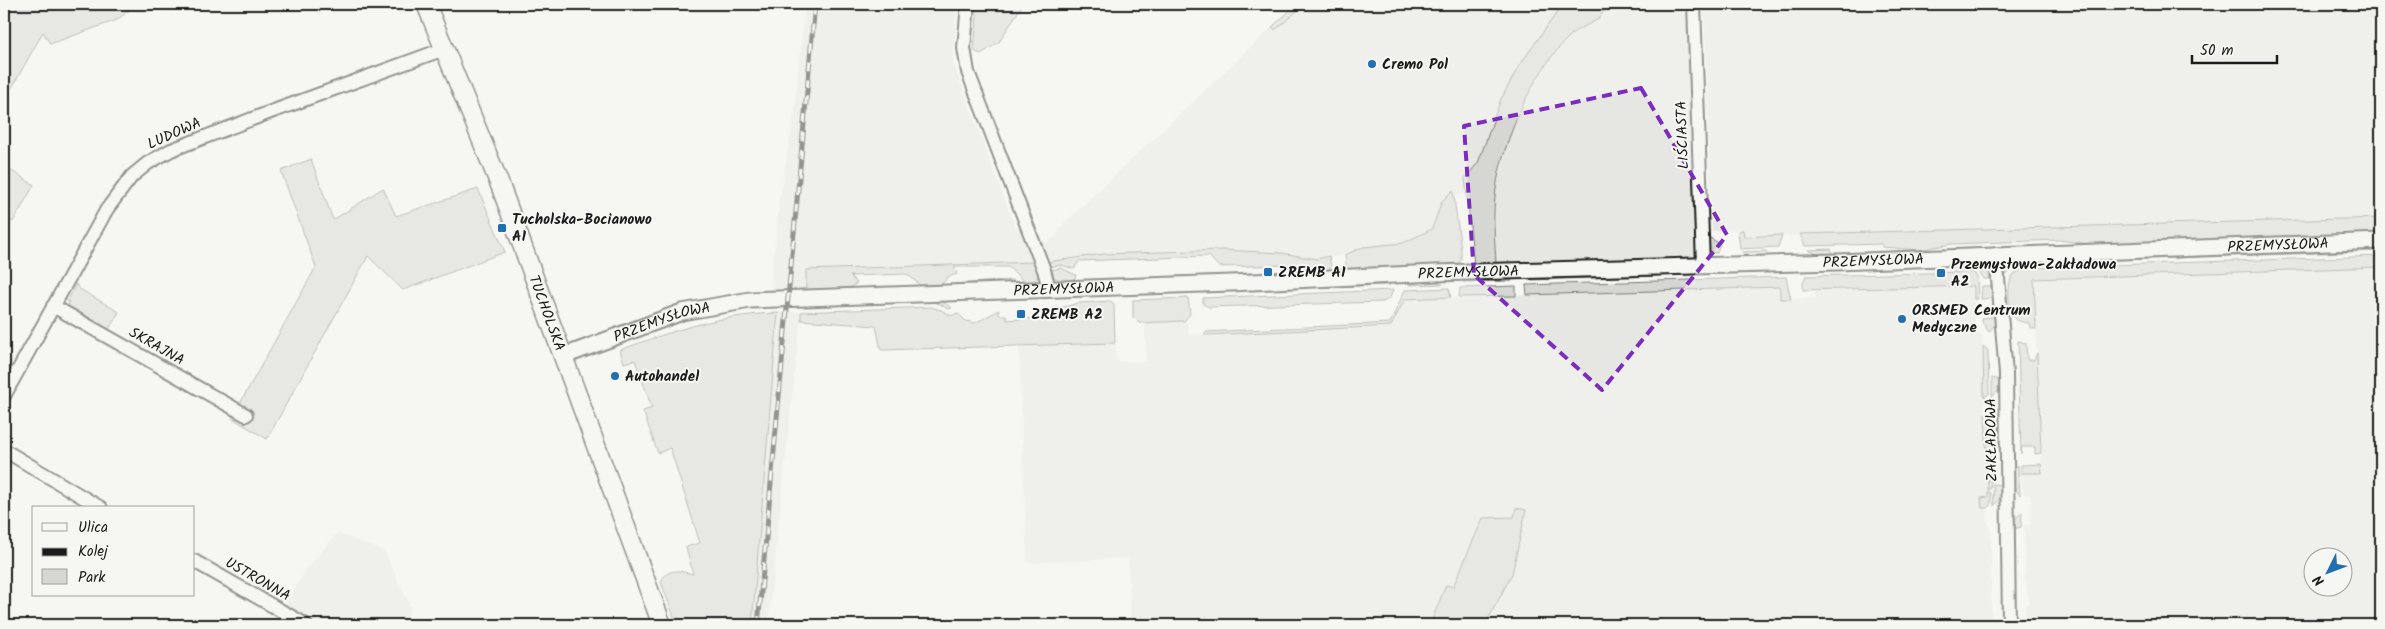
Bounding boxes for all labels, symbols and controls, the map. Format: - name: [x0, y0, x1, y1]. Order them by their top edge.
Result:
- scale bar: [2192, 32, 2278, 64]
- text: 50 m: [2200, 39, 2234, 63]
- place label: Cremo Pol: [1382, 53, 1448, 77]
- marker: Cremo Pol: [1366, 58, 1378, 70]
- street label: LIŚCIASTA: [1670, 100, 1696, 170]
- street label: LUDOWA: [144, 111, 205, 156]
- place label: Tucholska-Bocianowo A1: [512, 208, 652, 249]
- marker: Tucholska-Bocianowo A1: [496, 222, 508, 234]
- street label: PRZEMYSŁOWA: [2227, 232, 2329, 260]
- street label: PRZEMYSŁOWA: [1822, 248, 1924, 275]
- place label: Przemysłowa-Zakładowa A2: [1951, 253, 2117, 294]
- street label: PRZEMYSŁOWA: [1417, 260, 1519, 287]
- place label: ZREMB A1: [1278, 261, 1346, 285]
- marker: ZREMB A1: [1262, 266, 1274, 278]
- marker: Przemysłowa-Zakładowa A2: [1935, 267, 1947, 279]
- street label: TUCHOLSKA: [521, 272, 571, 355]
- street label: PRZEMYSŁOWA: [1013, 276, 1115, 304]
- street label: PRZEMYSŁOWA: [610, 296, 713, 350]
- place label: ORSMED Centrum Medyczne: [1912, 299, 2031, 340]
- place label: ZREMB A2: [1031, 303, 1103, 327]
- marker: ZREMB A2: [1015, 308, 1027, 320]
- marker: ORSMED Centrum Medyczne: [1896, 313, 1908, 325]
- street label: SKRAJNA: [124, 321, 189, 373]
- place label: Autohandel: [625, 365, 699, 389]
- marker: Autohandel: [609, 370, 621, 382]
- street label: ZAKŁADOWA: [1979, 398, 2005, 482]
- legend: [32, 506, 195, 596]
- text: Ulica: [78, 516, 108, 540]
- text: Kolej: [78, 540, 109, 564]
- north arrow: [2302, 546, 2352, 596]
- street label: USTRONNA: [220, 551, 295, 608]
- text: Park: [78, 566, 106, 590]
- text: N: [2308, 569, 2330, 591]

